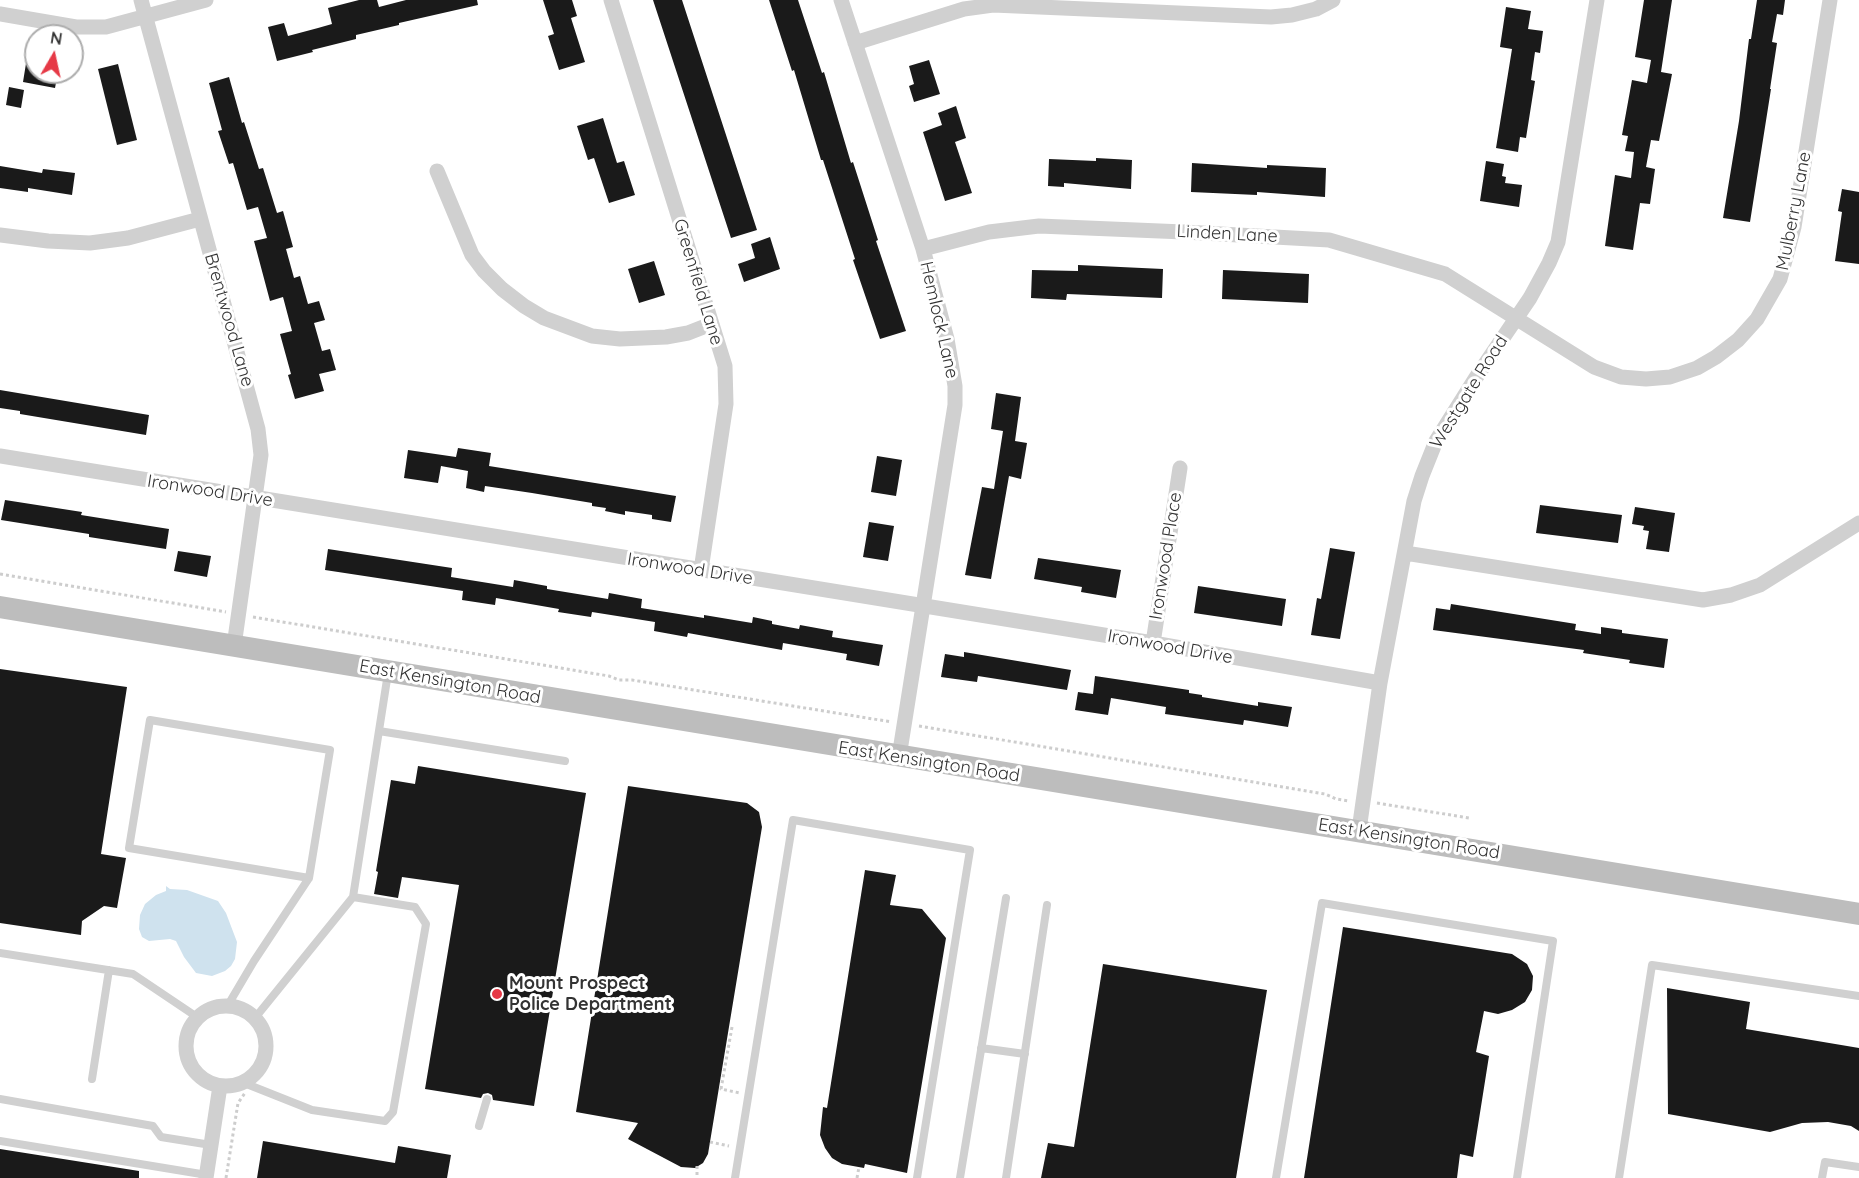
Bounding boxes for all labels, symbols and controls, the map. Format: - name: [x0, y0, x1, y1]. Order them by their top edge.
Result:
- north arrow: [24, 24, 84, 84]
- text: N: [49, 27, 64, 49]
- street label: Mulberry Lane: [1772, 150, 1816, 272]
- street label: Greenfield Lane: [669, 216, 727, 348]
- street label: Linden Lane: [1176, 221, 1278, 247]
- street label: Brentwood Lane: [200, 251, 258, 389]
- street label: Hemlock Lane: [915, 259, 963, 381]
- street label: Westgate Road: [1426, 331, 1512, 453]
- street label: Ironwood Drive: [146, 470, 274, 512]
- street label: Ironwood Place: [1145, 491, 1187, 621]
- street label: Ironwood Drive: [626, 548, 754, 590]
- street label: Ironwood Drive: [1106, 625, 1234, 669]
- street label: East Kensington Road: [358, 655, 542, 709]
- street label: East Kensington Road: [837, 737, 1021, 787]
- street label: East Kensington Road: [1317, 814, 1501, 864]
- place label: Mount Prospect Police Department: [509, 973, 672, 1016]
- marker: Mount Prospect Police Department: [490, 987, 504, 1001]

